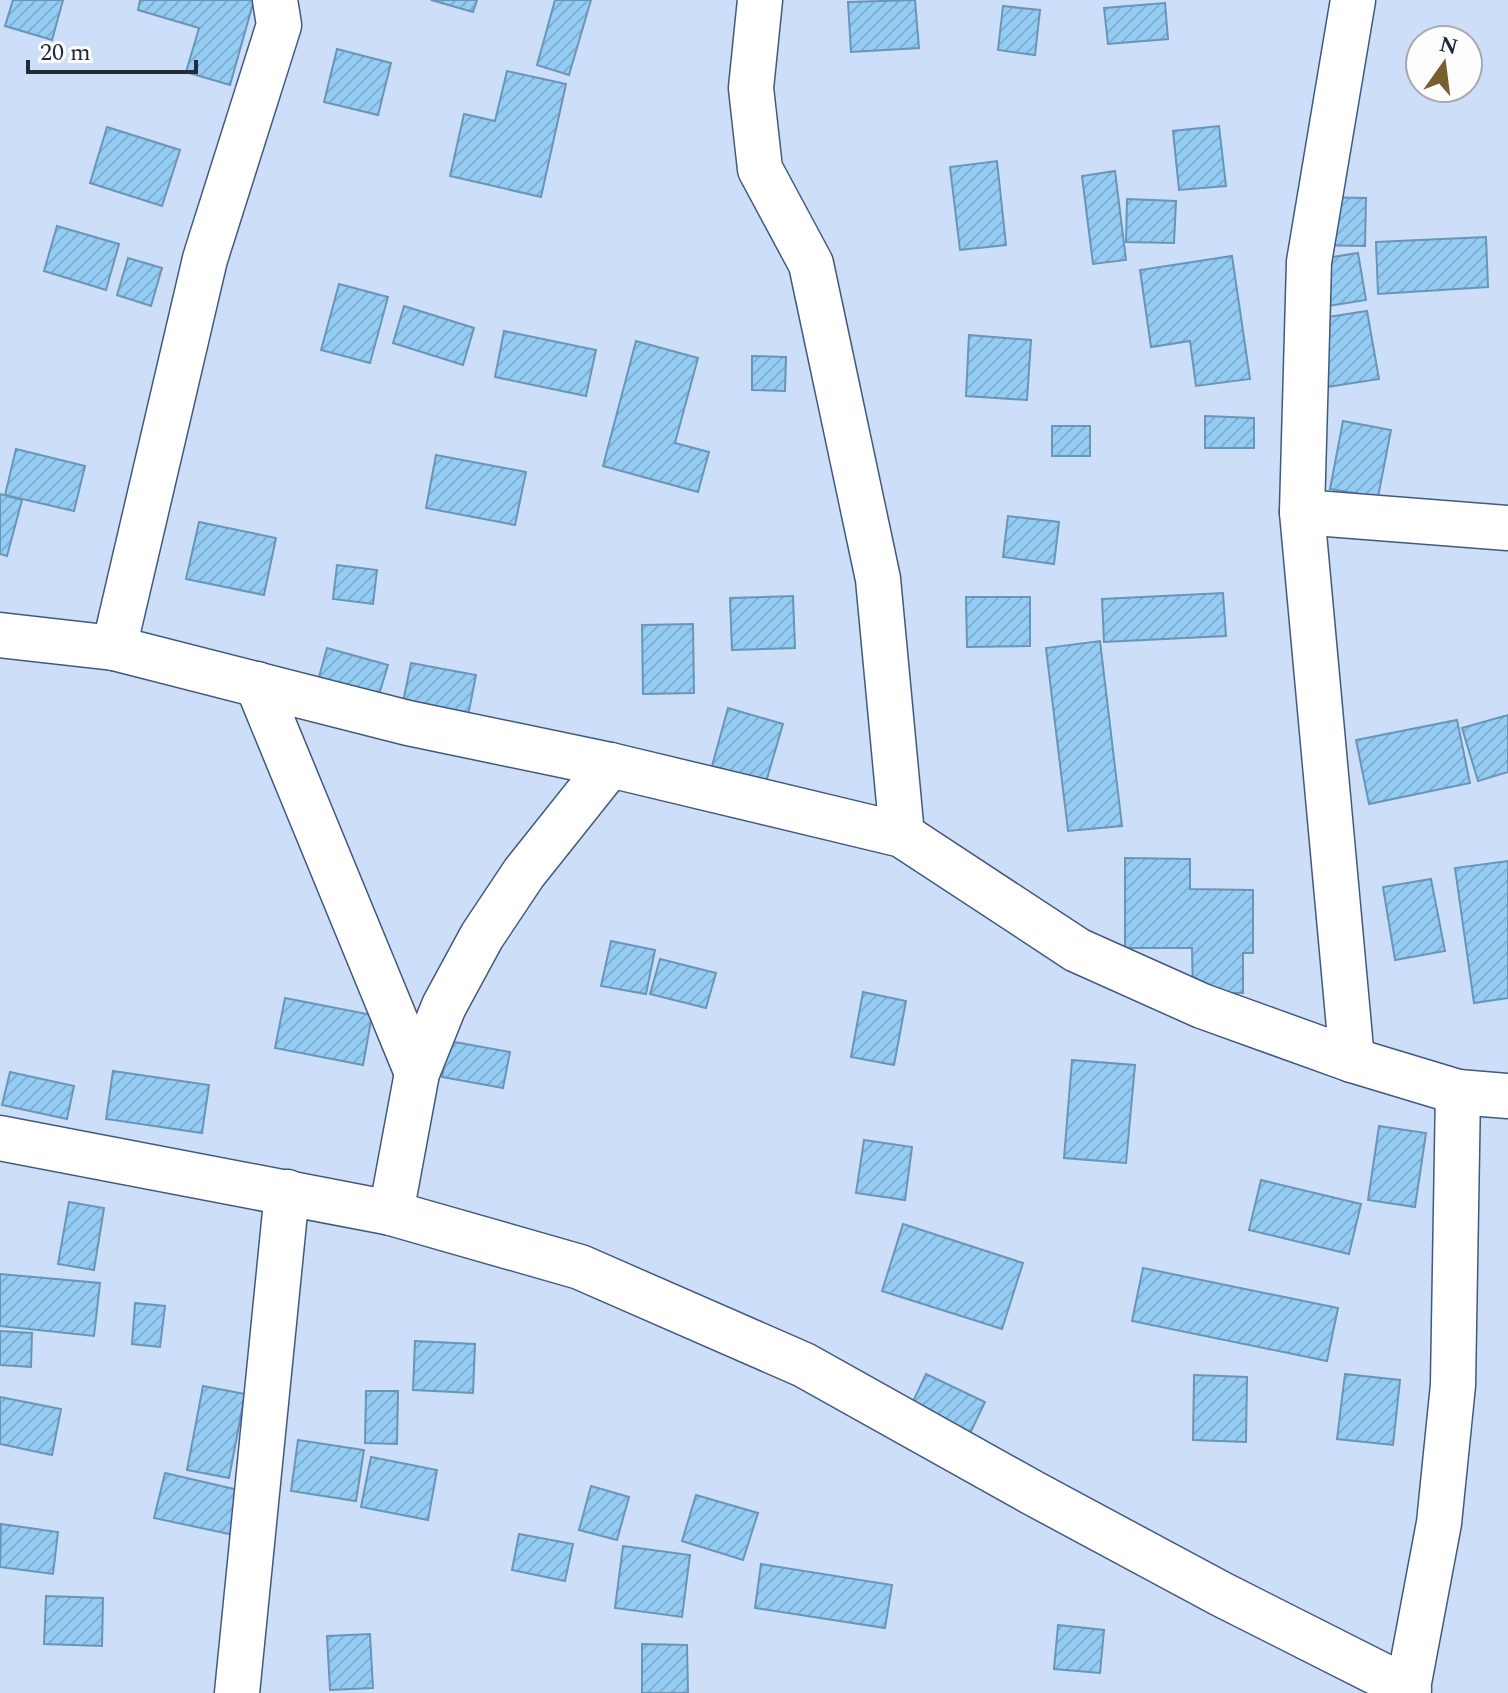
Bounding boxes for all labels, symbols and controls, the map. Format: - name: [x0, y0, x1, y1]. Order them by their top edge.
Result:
- scale bar: [28, 24, 196, 74]
- north arrow: [1404, 24, 1484, 104]
- text: N: [1436, 28, 1461, 64]
- text: 20 m: [40, 35, 91, 71]

